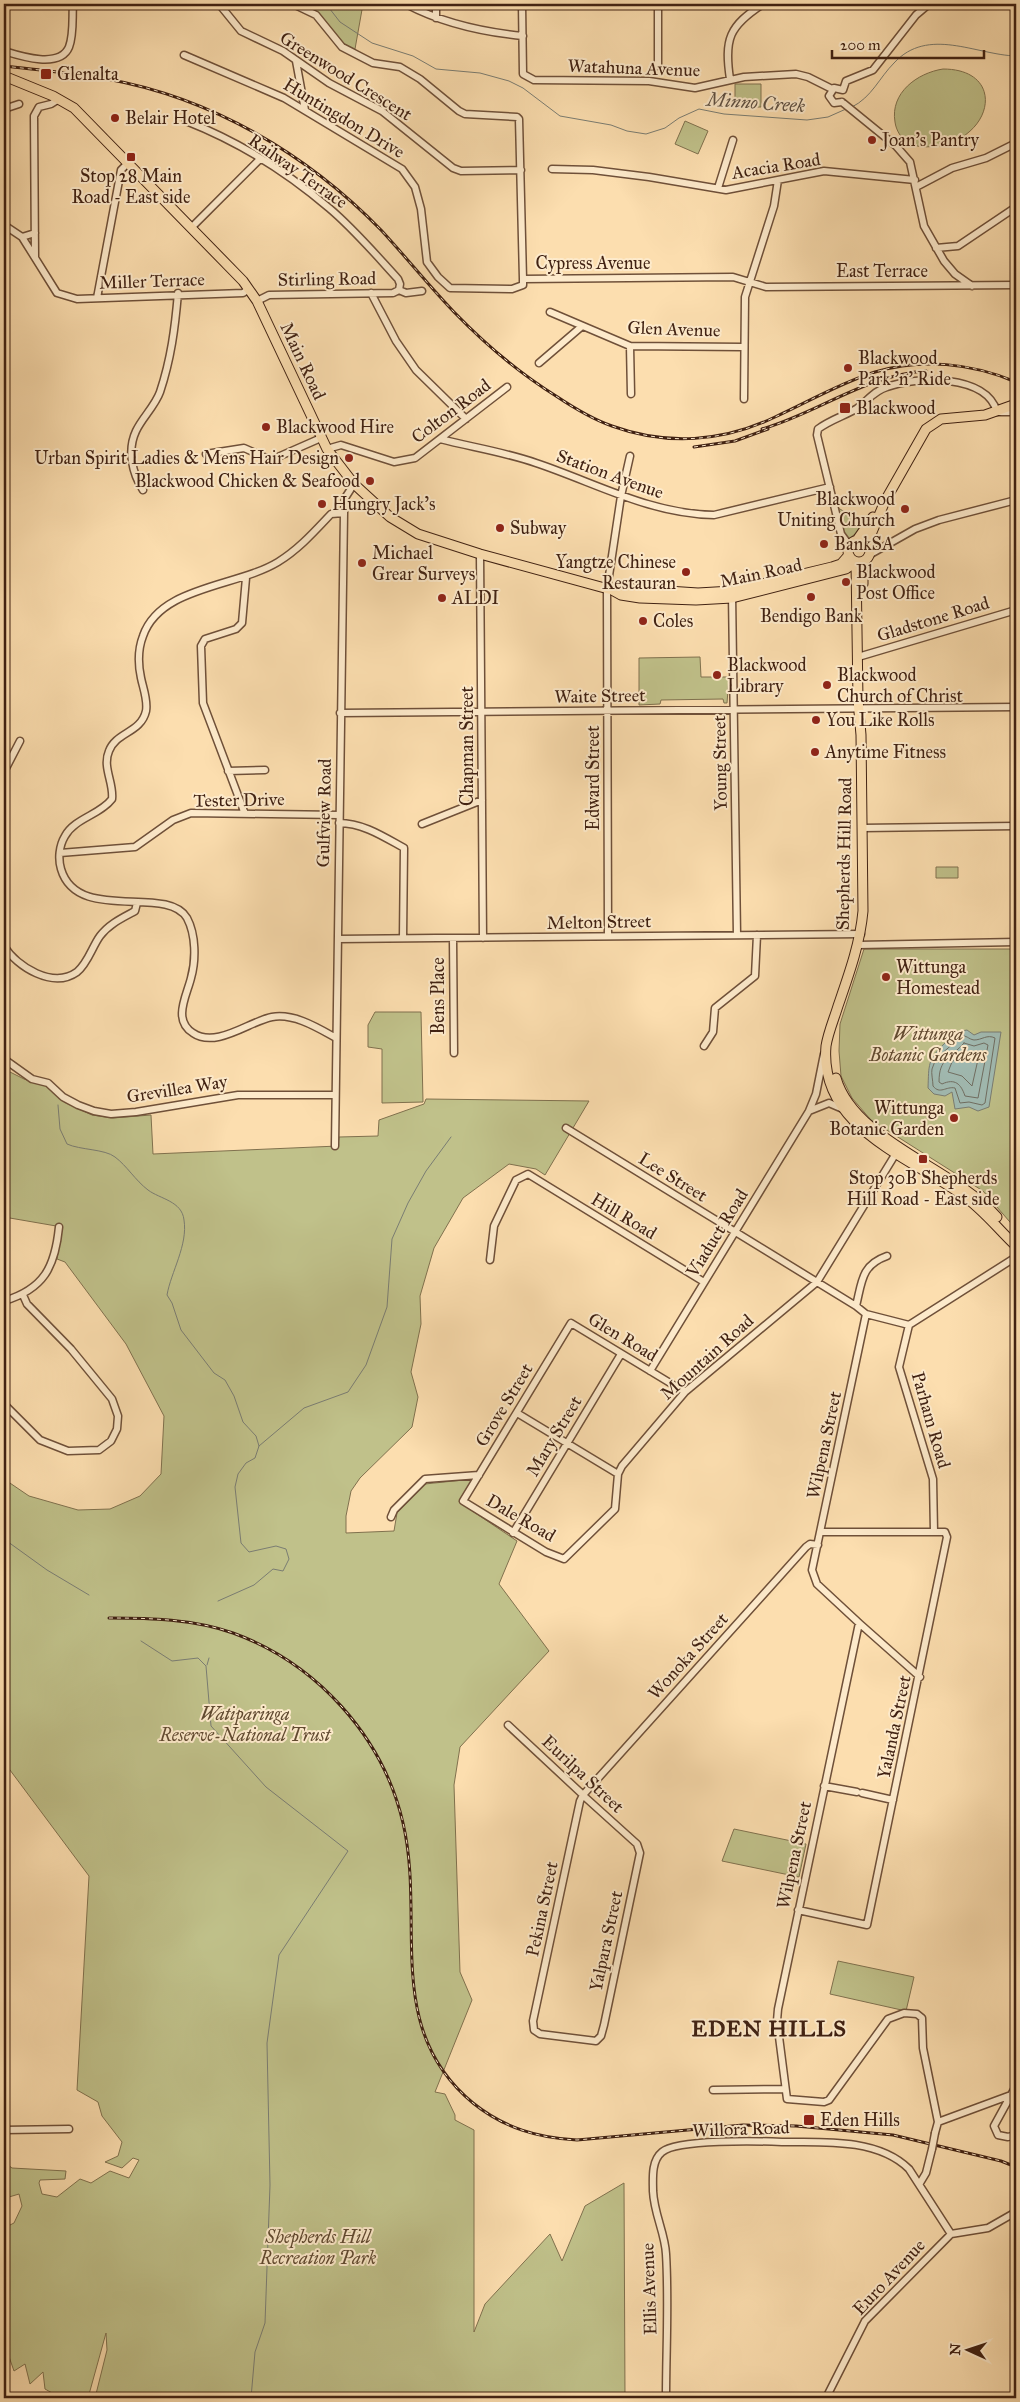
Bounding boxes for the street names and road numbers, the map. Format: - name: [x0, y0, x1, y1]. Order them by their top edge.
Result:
- street label: Greenwood Crescent: [276, 27, 417, 126]
- street label: Watahuna Avenue: [567, 55, 701, 81]
- street label: Huntingdon Drive: [279, 73, 409, 164]
- street label: Railway Terrace: [244, 129, 352, 213]
- street label: Acacia Road: [729, 148, 822, 184]
- street label: Cypress Avenue: [536, 252, 650, 274]
- street label: East Terrace: [836, 260, 928, 282]
- street label: Stirling Road: [278, 267, 376, 292]
- street label: Miller Terrace: [99, 268, 205, 294]
- street label: Glen Avenue: [627, 316, 721, 342]
- street label: Main Road: [275, 319, 331, 403]
- street label: Colton Road: [407, 374, 495, 448]
- street label: Station Avenue: [553, 444, 667, 504]
- street label: Main Road: [718, 554, 804, 592]
- street label: Gladstone Road: [874, 591, 992, 647]
- street label: Waite Street: [554, 684, 646, 708]
- street label: Chapman Street: [456, 685, 478, 806]
- street label: Young Street: [708, 714, 733, 811]
- street label: Edward Street: [582, 725, 604, 831]
- street label: Gulfview Road: [312, 758, 336, 868]
- street label: Shepherds Hill Road: [832, 777, 856, 931]
- street label: Tester Drive: [193, 788, 285, 812]
- street label: Melton Street: [547, 910, 652, 934]
- street label: Bens Place: [427, 957, 449, 1035]
- street label: Grevillea Way: [125, 1070, 229, 1108]
- street label: Lee Street: [635, 1147, 712, 1207]
- street label: Viaduct Road: [681, 1185, 753, 1282]
- street label: Hill Road: [587, 1188, 661, 1244]
- street label: Glen Road: [584, 1308, 662, 1366]
- street label: Mountain Road: [656, 1309, 758, 1405]
- street label: Grove Street: [471, 1359, 538, 1451]
- street label: Parham Road: [907, 1369, 955, 1471]
- street label: Wilpena Street: [802, 1389, 846, 1501]
- street label: Mary Street: [521, 1391, 587, 1480]
- street label: Dale Road: [482, 1489, 560, 1547]
- street label: Wonoka Street: [643, 1608, 733, 1704]
- street label: Yalanda Street: [872, 1673, 916, 1781]
- street label: Eurilpa Street: [537, 1730, 629, 1818]
- street label: Wilpena Street: [772, 1799, 816, 1911]
- street label: Pekina Street: [521, 1859, 563, 1959]
- street label: Yalpara Street: [585, 1888, 628, 1993]
- street label: Willora Road: [692, 2116, 790, 2142]
- street label: Euro Avenue: [848, 2234, 930, 2320]
- street label: Ellis Avenue: [636, 2243, 662, 2335]

